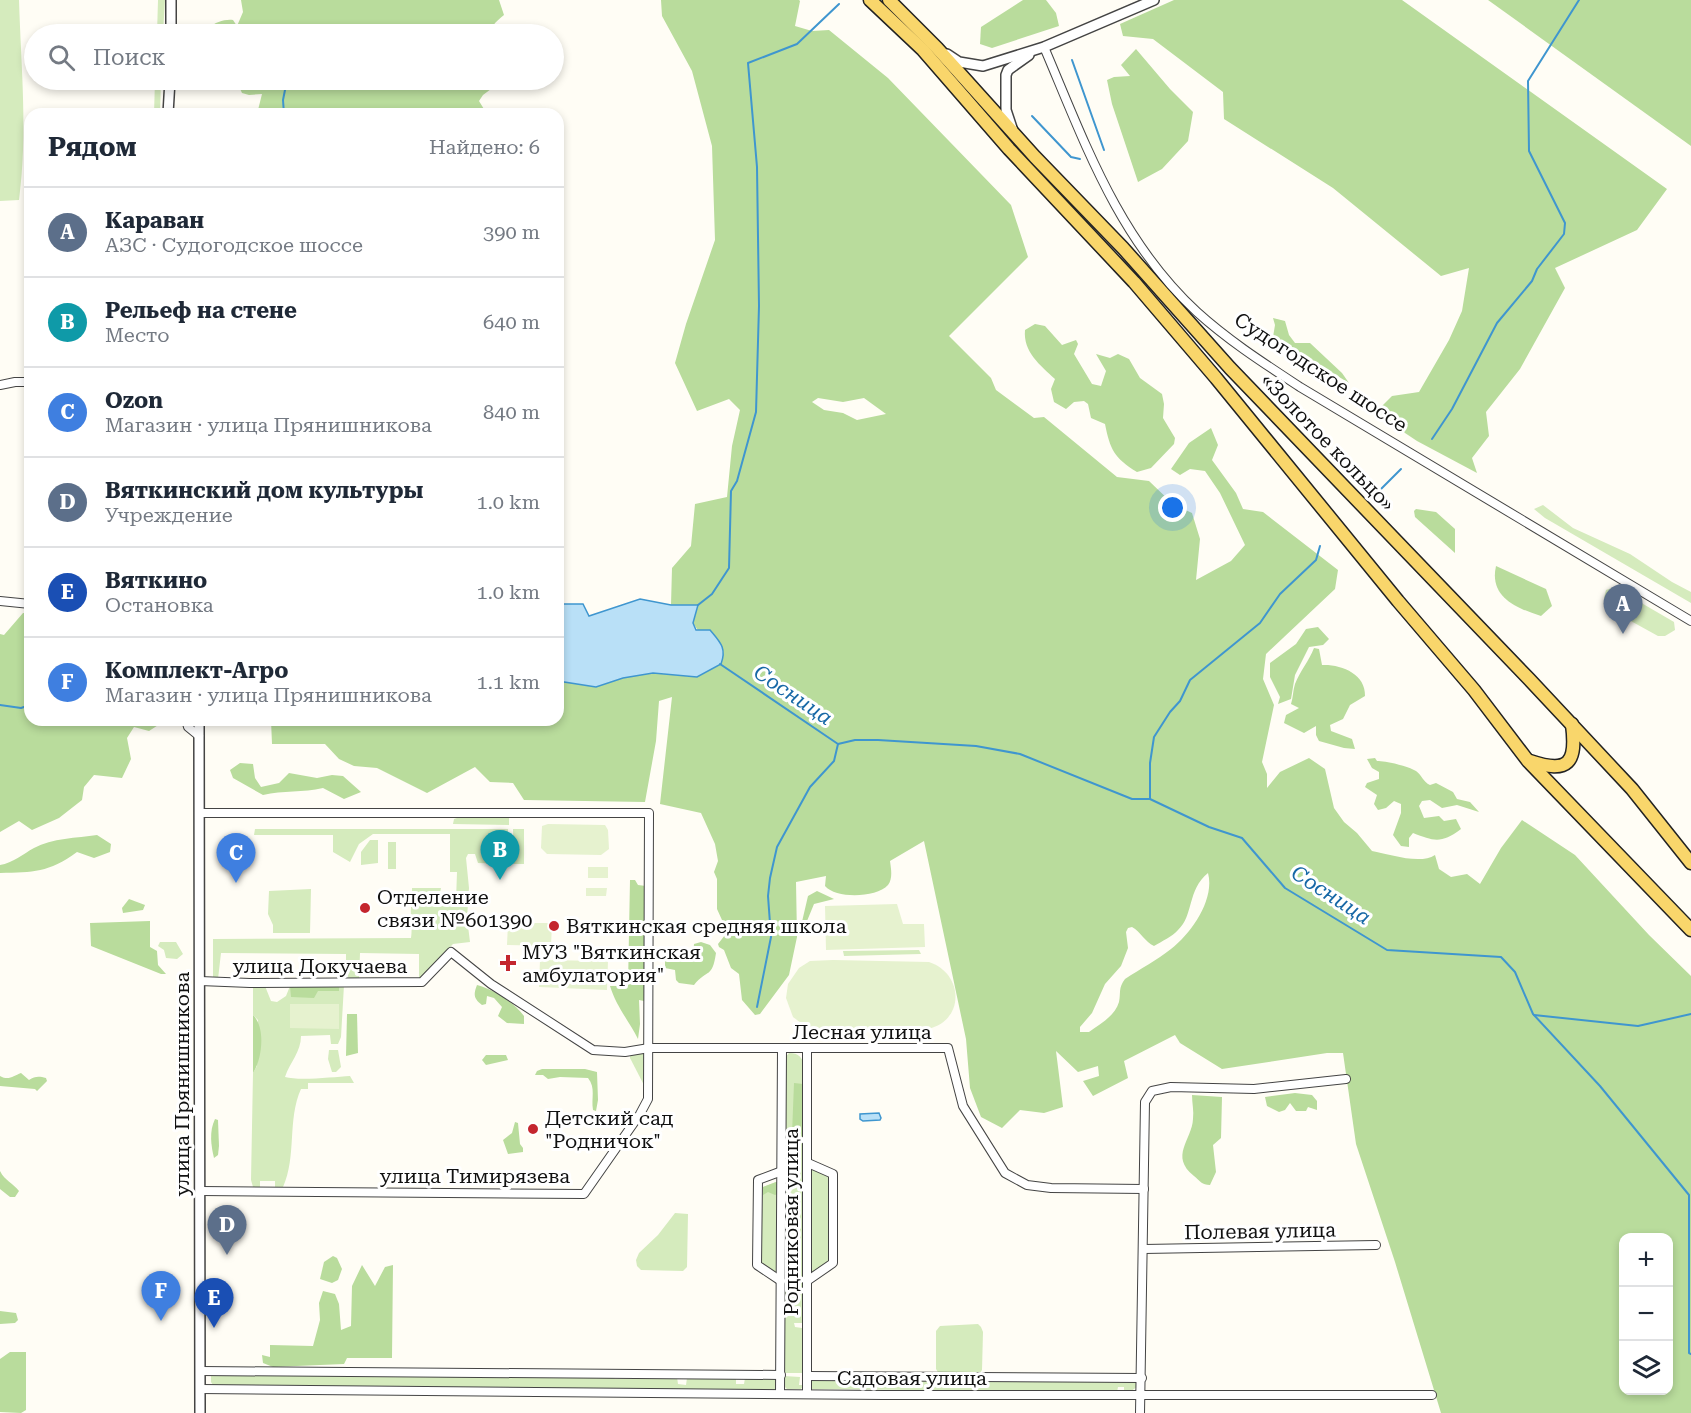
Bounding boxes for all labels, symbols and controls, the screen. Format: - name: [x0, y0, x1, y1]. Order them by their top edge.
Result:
- search box: [24, 24, 564, 90]
- icon: search: [45, 41, 78, 74]
- text: Поиск: [93, 45, 165, 70]
- text: Рядом: [48, 132, 137, 162]
- text: Найдено: 6: [429, 135, 540, 159]
- text: Караван: [105, 208, 204, 233]
- text: A: [60, 220, 75, 244]
- text: 390 m: [483, 220, 540, 244]
- text: АЗС · Судогодское шоссе: [105, 233, 363, 257]
- text: Рельеф на стене: [105, 298, 297, 323]
- street label: Судогодское шоссе: [1230, 307, 1412, 437]
- text: B: [60, 310, 75, 334]
- text: 640 m: [483, 310, 540, 334]
- text: Место: [105, 323, 170, 347]
- street label: «Золотое кольцо»: [1256, 368, 1400, 516]
- text: Ozon: [105, 388, 163, 413]
- text: C: [61, 400, 75, 424]
- text: 840 m: [483, 400, 540, 424]
- text: Магазин · улица Прянишникова: [105, 413, 432, 437]
- text: Вяткинский дом культуры: [105, 478, 423, 503]
- text: D: [59, 490, 76, 514]
- text: 1.0 km: [476, 490, 540, 514]
- your location: [1158, 493, 1187, 522]
- text: Учреждение: [105, 503, 233, 527]
- text: Вяткино: [105, 568, 207, 593]
- text: E: [61, 580, 74, 604]
- text: 1.0 km: [476, 580, 540, 604]
- pin: A: [1604, 584, 1642, 634]
- text: Остановка: [105, 593, 214, 617]
- text: Комплект-Агро: [105, 658, 288, 683]
- water label: Сосница: [749, 660, 837, 730]
- text: F: [61, 670, 74, 694]
- text: 1.1 km: [476, 670, 540, 694]
- text: Магазин · улица Прянишникова: [105, 683, 432, 707]
- pin: B: [480, 830, 520, 880]
- pin: C: [216, 834, 256, 883]
- water label: Сосница: [1287, 861, 1375, 929]
- place label: Отделение связи №601390: [377, 885, 532, 932]
- marker: Отделение связи №601390: [358, 901, 372, 915]
- place label: Вяткинская средняя школа: [566, 914, 847, 938]
- marker: Вяткинская средняя школа: [547, 919, 561, 933]
- place label: МУЗ "Вяткинская амбулатория": [522, 940, 701, 987]
- street label: улица Докучаева: [233, 954, 408, 978]
- marker: МУЗ "Вяткинская амбулатория": [499, 954, 517, 972]
- street label: улица Прянишникова: [170, 972, 194, 1196]
- street label: Лесная улица: [792, 1020, 932, 1044]
- place label: Детский сад "Родничок": [545, 1106, 674, 1153]
- marker: Детский сад "Родничок": [526, 1122, 540, 1136]
- street label: Родниковая улица: [779, 1128, 803, 1316]
- street label: улица Тимирязева: [380, 1164, 570, 1188]
- pin: D: [208, 1206, 246, 1255]
- street label: Полевая улица: [1184, 1218, 1336, 1244]
- map controls: [1619, 1233, 1673, 1395]
- button: +: [1619, 1233, 1673, 1287]
- pin: F: [142, 1272, 180, 1321]
- pin: E: [194, 1278, 234, 1328]
- button: −: [1619, 1287, 1673, 1341]
- button: layers: [1619, 1341, 1673, 1395]
- street label: Садовая улица: [837, 1366, 987, 1390]

